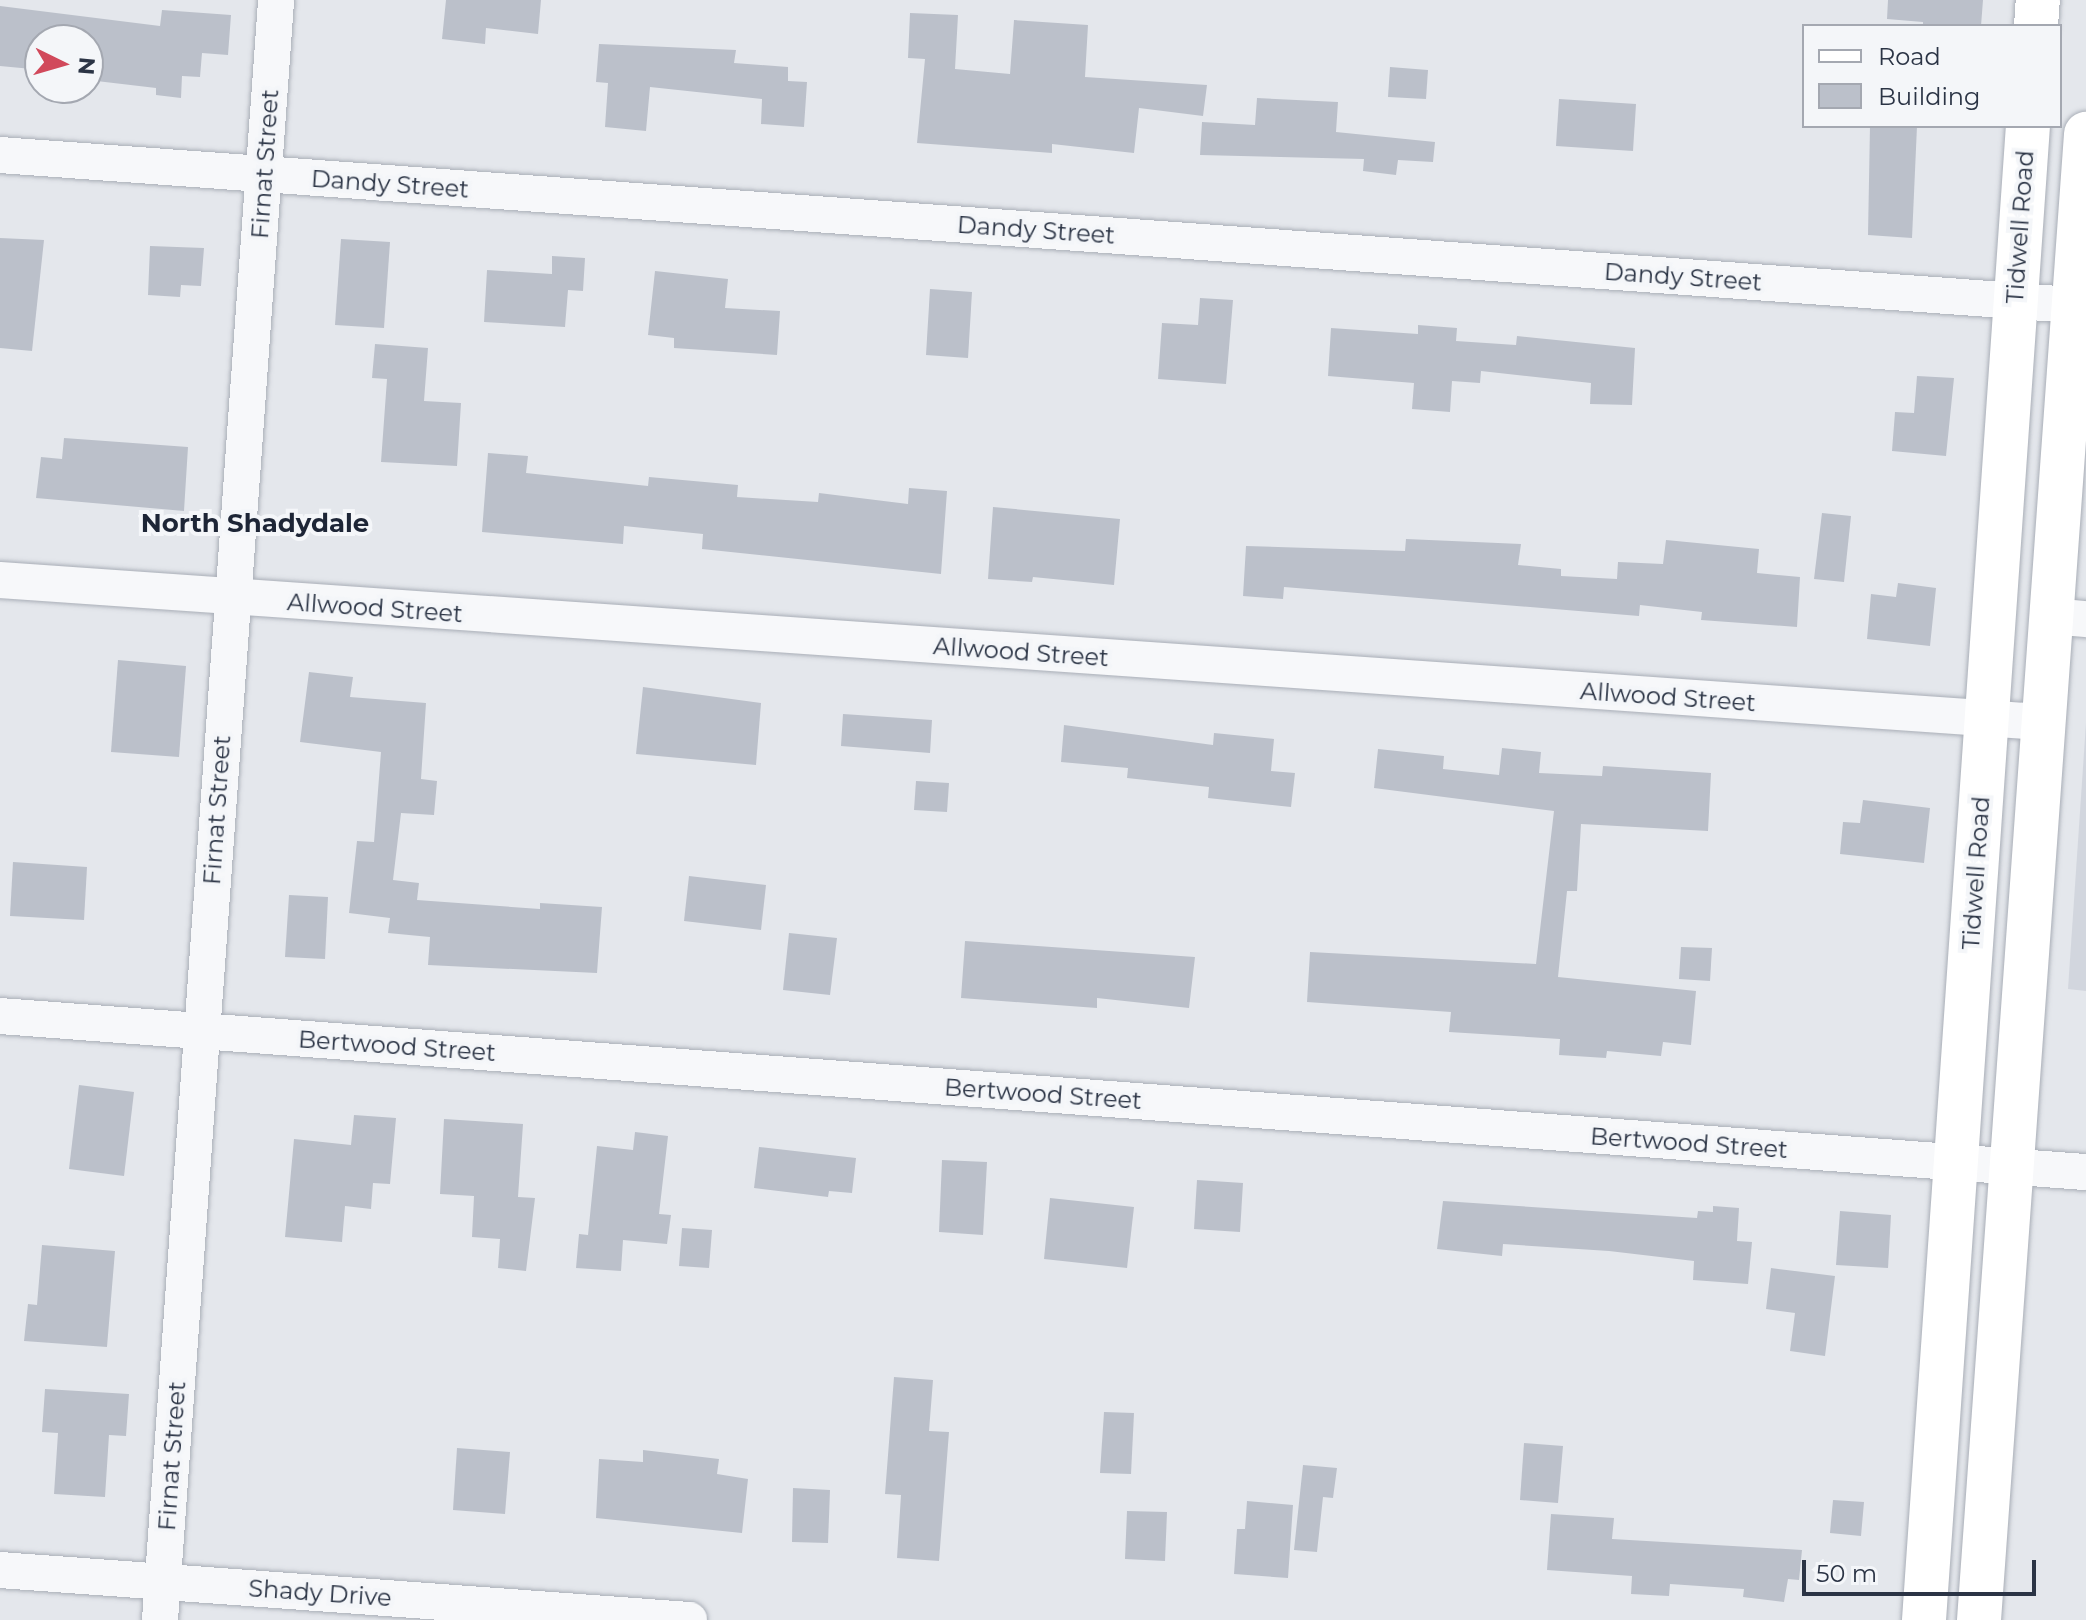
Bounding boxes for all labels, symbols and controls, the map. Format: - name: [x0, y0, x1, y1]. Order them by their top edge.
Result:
- north arrow: [24, 24, 104, 104]
- legend: [1802, 24, 2062, 128]
- text: Road: [1878, 42, 1941, 71]
- text: N: [72, 56, 101, 76]
- text: Building: [1878, 82, 1981, 111]
- street label: Firnat Street: [245, 88, 285, 240]
- street label: Tidwell Road: [2000, 149, 2040, 305]
- street label: Dandy Street: [310, 164, 470, 204]
- street label: Dandy Street: [956, 210, 1116, 250]
- street label: Dandy Street: [1603, 257, 1763, 297]
- district label: North Shadydale: [141, 508, 369, 540]
- street label: Allwood Street: [286, 587, 464, 629]
- street label: Allwood Street: [932, 631, 1110, 673]
- street label: Allwood Street: [1579, 676, 1757, 718]
- street label: Firnat Street: [197, 734, 237, 886]
- street label: Tidwell Road: [1956, 795, 1996, 951]
- street label: Bertwood Street: [297, 1025, 497, 1067]
- street label: Bertwood Street: [943, 1073, 1143, 1115]
- street label: Bertwood Street: [1589, 1122, 1789, 1164]
- street label: Firnat Street: [152, 1380, 192, 1532]
- scale bar: [1806, 1544, 2040, 1594]
- text: 50 m: [1816, 1559, 1877, 1588]
- street label: Shady Drive: [247, 1574, 393, 1612]

